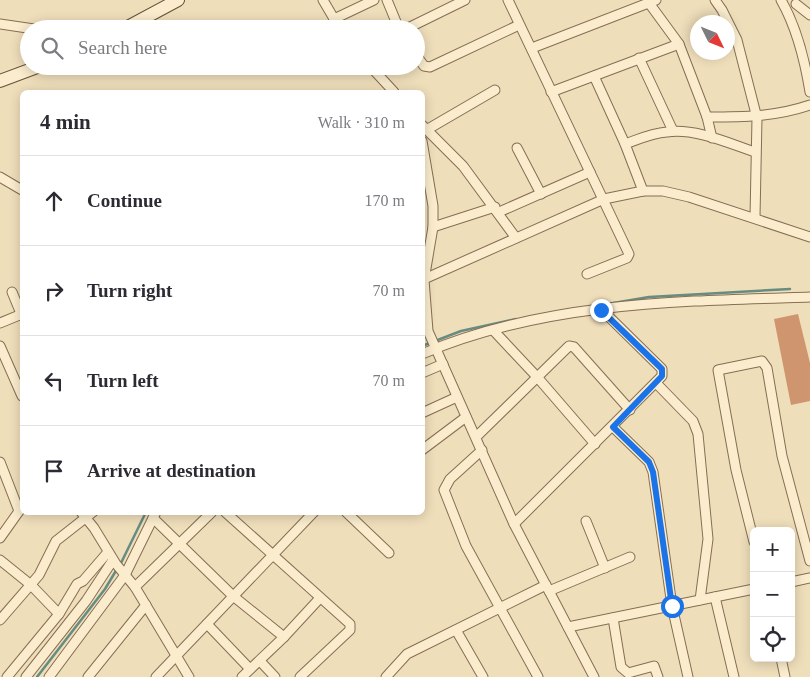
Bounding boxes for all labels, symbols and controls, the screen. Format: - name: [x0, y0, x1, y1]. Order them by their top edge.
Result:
- north arrow: [690, 15, 735, 60]
- search box: [20, 20, 425, 75]
- icon: search: [38, 34, 66, 62]
- text: Search here: [78, 37, 167, 58]
- text: 4 min: [40, 110, 91, 134]
- text: Walk · 310 m: [318, 114, 405, 131]
- icon: ahead: [40, 187, 68, 215]
- text: Continue: [87, 190, 162, 211]
- text: 170 m: [365, 192, 405, 209]
- icon: right: [40, 277, 68, 305]
- text: Turn right: [87, 280, 172, 301]
- text: 70 m: [373, 282, 405, 299]
- route end: [590, 299, 613, 322]
- icon: left: [40, 367, 68, 395]
- text: Turn left: [87, 370, 159, 391]
- text: 70 m: [373, 372, 405, 389]
- icon: arrive: [40, 457, 68, 485]
- text: Arrive at destination: [87, 460, 256, 481]
- map controls: [750, 527, 795, 662]
- button: +: [750, 527, 795, 572]
- button: −: [750, 572, 795, 617]
- route start: [661, 595, 684, 618]
- button: locate: [750, 617, 795, 662]

